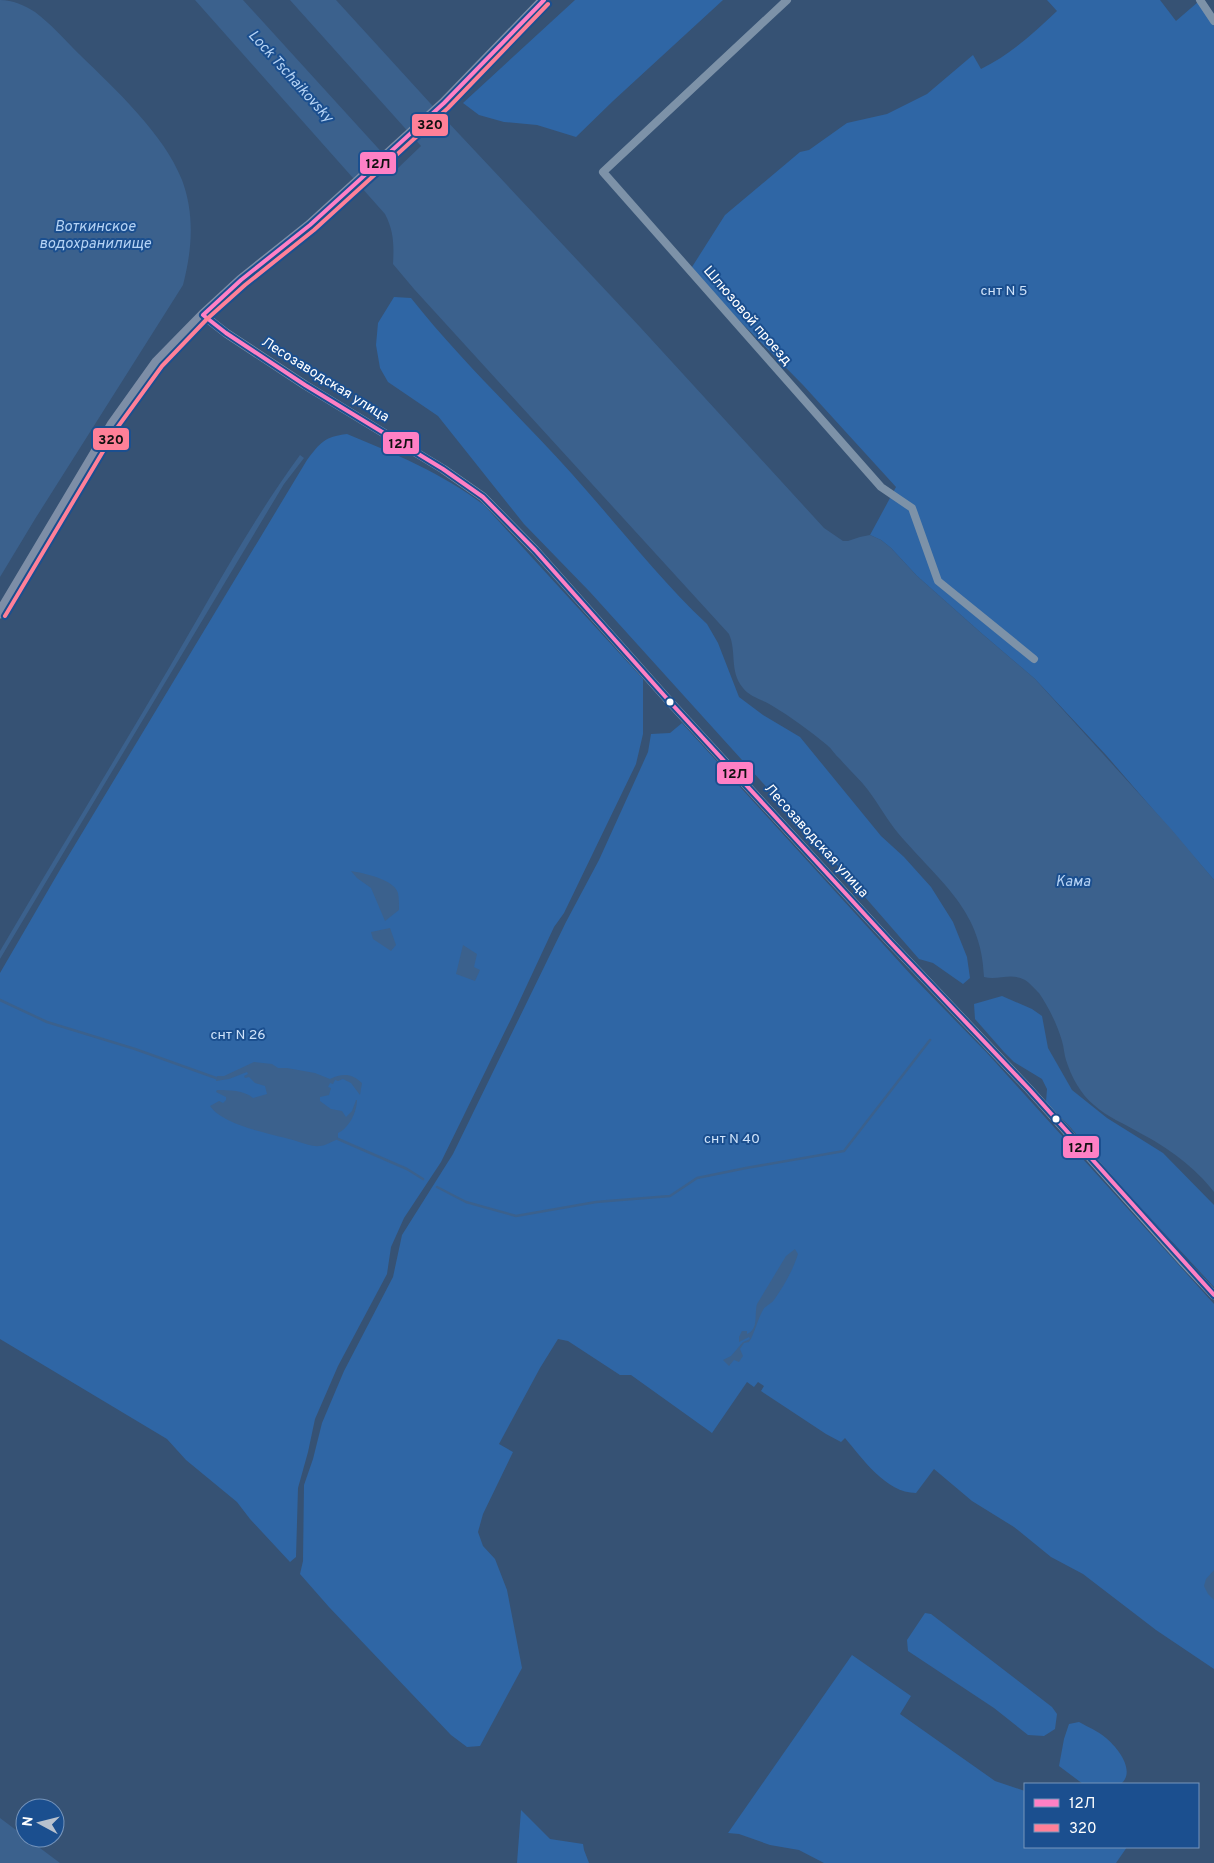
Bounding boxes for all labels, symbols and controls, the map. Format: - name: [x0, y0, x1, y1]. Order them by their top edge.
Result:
- water label: Lock Tschaikovsky: [243, 27, 337, 128]
- line badge: 320: [411, 113, 449, 137]
- text: 320: [417, 117, 443, 134]
- line badge: 12Л: [359, 151, 397, 175]
- text: 12Л: [365, 156, 391, 173]
- water label: Воткинское водохранилище: [39, 218, 151, 254]
- street label: Шлюзовой проезд: [699, 263, 795, 369]
- park label: снт N 5: [981, 283, 1027, 300]
- street label: Лесозаводская улица: [258, 334, 392, 426]
- line badge: 320: [92, 427, 130, 451]
- line badge: 12Л: [382, 431, 420, 455]
- text: 320: [98, 432, 124, 449]
- text: 12Л: [388, 436, 414, 453]
- unlabelled marker: [665, 697, 675, 707]
- line badge: 12Л: [716, 761, 754, 785]
- text: 12Л: [722, 766, 748, 783]
- street label: Лесозаводская улица: [760, 781, 872, 901]
- water label: Кама: [1056, 873, 1091, 892]
- park label: снт N 26: [210, 1027, 266, 1044]
- unlabelled marker: [1051, 1114, 1061, 1124]
- park label: снт N 40: [704, 1131, 760, 1148]
- line badge: 12Л: [1062, 1135, 1100, 1159]
- text: 12Л: [1068, 1140, 1094, 1157]
- legend: [1024, 1783, 1199, 1848]
- text: 12Л: [1069, 1795, 1095, 1814]
- north arrow: [15, 1798, 65, 1848]
- text: N: [20, 1816, 38, 1828]
- text: 320: [1069, 1820, 1097, 1839]

